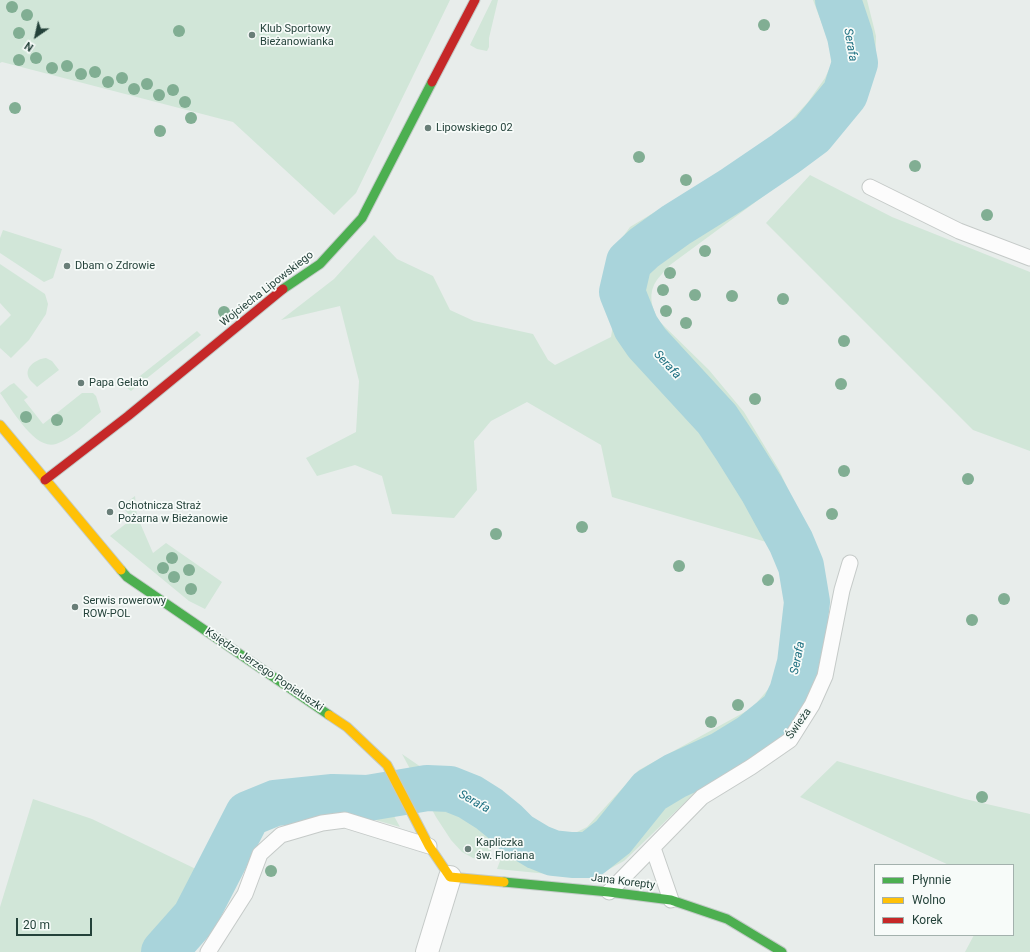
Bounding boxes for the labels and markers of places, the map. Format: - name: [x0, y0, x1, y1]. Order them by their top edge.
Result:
- place label: Klub Sportowy Bieżanowianka: [260, 22, 334, 48]
- marker: Klub Sportowy Bieżanowianka: [247, 30, 257, 40]
- place label: Lipowskiego 02: [436, 121, 513, 135]
- marker: Lipowskiego 02: [423, 123, 433, 133]
- place label: Dbam o Zdrowie: [75, 259, 155, 273]
- marker: Dbam o Zdrowie: [62, 261, 72, 271]
- place label: Papa Gelato: [89, 376, 149, 390]
- marker: Papa Gelato: [76, 378, 86, 388]
- place label: Ochotnicza Straż Pożarna w Bieżanowie: [118, 499, 228, 525]
- marker: Ochotnicza Straż Pożarna w Bieżanowie: [105, 507, 115, 517]
- place label: Serwis rowerowy ROW-POL: [83, 594, 166, 620]
- marker: Serwis rowerowy ROW-POL: [70, 602, 80, 612]
- place label: Kapliczka św. Floriana: [476, 836, 534, 862]
- marker: Kapliczka św. Floriana: [463, 844, 473, 854]

